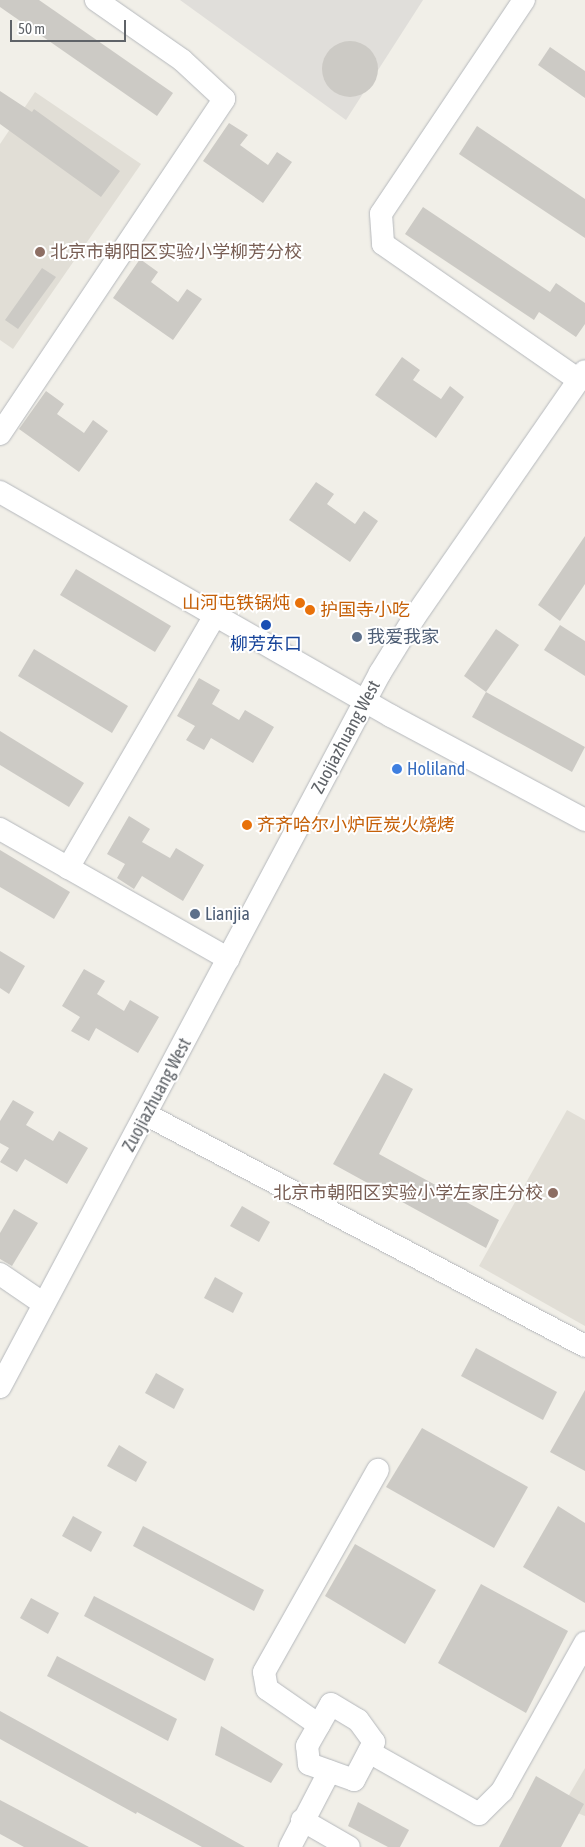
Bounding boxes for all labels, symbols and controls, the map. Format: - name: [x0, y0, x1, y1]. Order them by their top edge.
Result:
- scale bar: [12, 10, 129, 42]
- text: 50 m: [18, 20, 45, 37]
- place label: 北京市朝阳区实验小学柳芳分校: [50, 241, 302, 263]
- marker: 北京市朝阳区实验小学柳芳分校: [34, 246, 46, 258]
- place label: 山河屯铁锅炖: [182, 592, 290, 614]
- marker: 山河屯铁锅炖: [294, 597, 306, 609]
- place label: 护国寺小吃: [320, 599, 410, 621]
- marker: 护国寺小吃: [304, 604, 316, 616]
- marker: 柳芳东口: [260, 619, 272, 631]
- place label: 我爱我家: [367, 626, 439, 648]
- marker: 我爱我家: [351, 631, 363, 643]
- place label: 柳芳东口: [230, 633, 302, 655]
- street label: Zuojiazhuang West: [307, 677, 385, 797]
- place label: Holiland: [407, 758, 465, 780]
- marker: Holiland: [391, 763, 403, 775]
- place label: 齐齐哈尔小炉匠炭火烧烤: [257, 814, 455, 836]
- marker: 齐齐哈尔小炉匠炭火烧烤: [241, 819, 253, 831]
- place label: Lianjia: [205, 903, 250, 925]
- marker: Lianjia: [189, 908, 201, 920]
- street label: Zuojiazhuang West: [118, 1035, 196, 1155]
- place label: 北京市朝阳区实验小学左家庄分校: [273, 1182, 543, 1204]
- marker: 北京市朝阳区实验小学左家庄分校: [547, 1187, 559, 1199]

